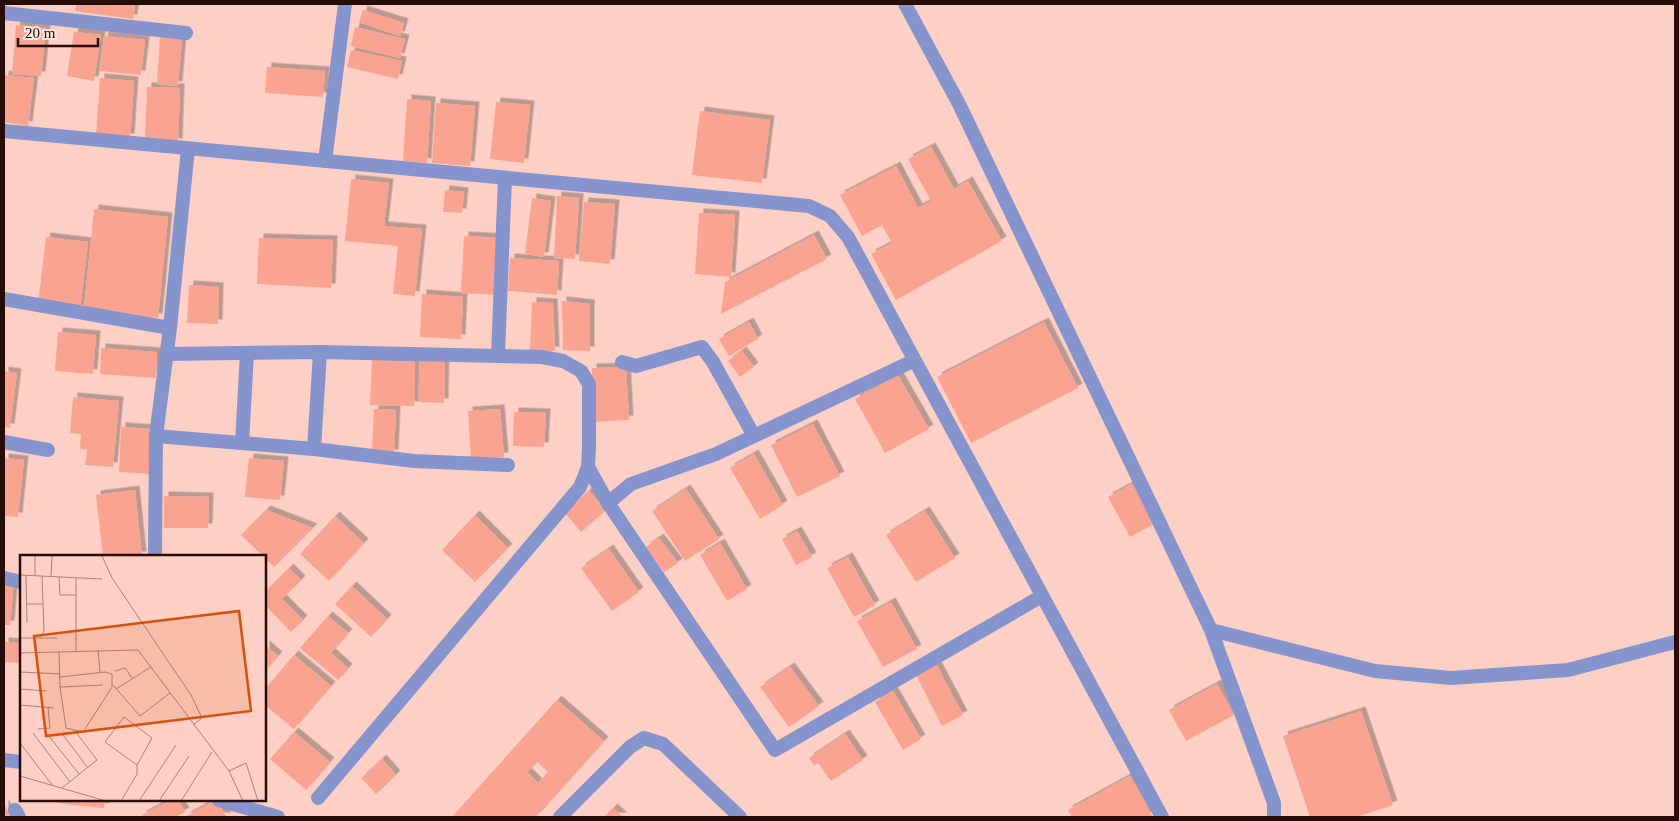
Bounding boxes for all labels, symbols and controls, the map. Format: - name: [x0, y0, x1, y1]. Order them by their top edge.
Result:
- scale bar: [18, 15, 98, 47]
- text: 20 m: [25, 25, 56, 41]
- inset map: [20, 555, 266, 801]

